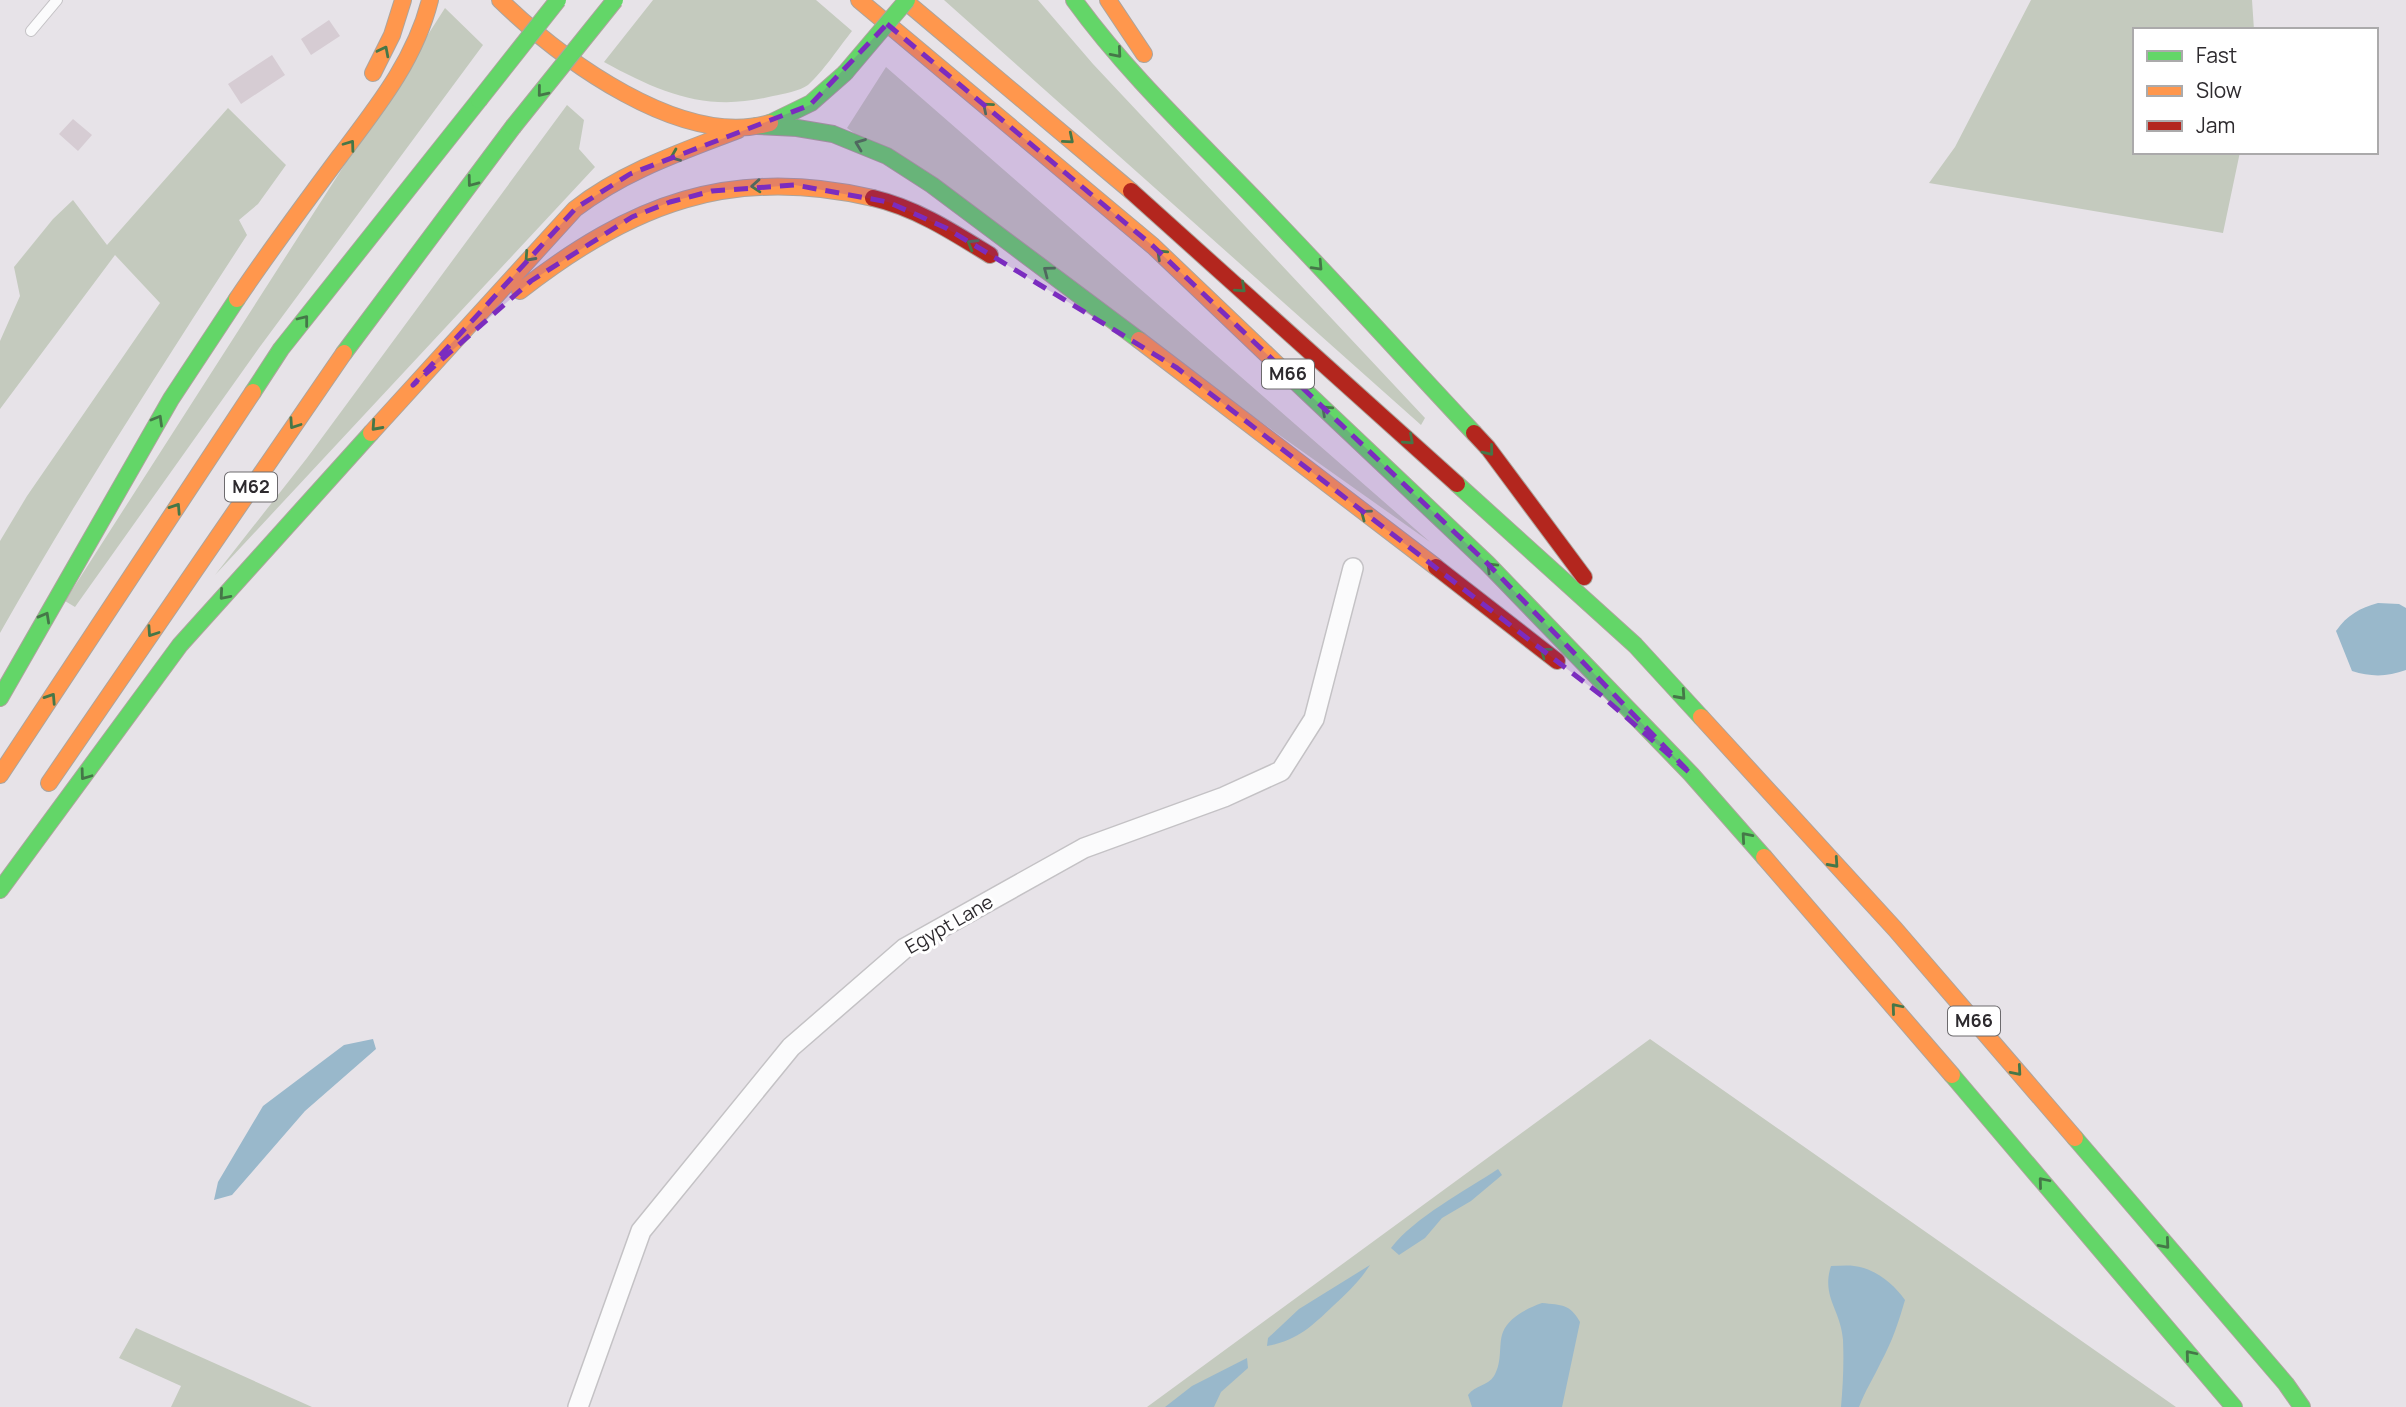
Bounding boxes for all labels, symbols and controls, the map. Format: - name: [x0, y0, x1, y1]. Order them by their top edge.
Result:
- legend: [2133, 28, 2378, 154]
- text: Fast: [2196, 41, 2237, 69]
- one-way arrow: [1109, 45, 1121, 58]
- one-way arrow: [376, 46, 390, 58]
- text: Slow: [2196, 76, 2242, 104]
- one-way arrow: [538, 83, 550, 96]
- one-way arrow: [982, 103, 995, 115]
- text: Jam: [2196, 111, 2235, 139]
- one-way arrow: [1061, 130, 1073, 143]
- one-way arrow: [855, 138, 867, 152]
- one-way arrow: [341, 140, 354, 153]
- one-way arrow: [670, 147, 682, 161]
- one-way arrow: [468, 174, 481, 187]
- one-way arrow: [750, 178, 761, 193]
- one-way arrow: [966, 239, 979, 252]
- one-way arrow: [525, 249, 537, 262]
- one-way arrow: [1156, 249, 1169, 262]
- one-way arrow: [1309, 258, 1322, 271]
- one-way arrow: [1043, 267, 1055, 280]
- one-way arrow: [1232, 279, 1245, 292]
- one-way arrow: [296, 315, 309, 327]
- road number: M66: [1262, 360, 1314, 388]
- one-way arrow: [1321, 406, 1334, 418]
- one-way arrow: [150, 415, 163, 427]
- one-way arrow: [290, 416, 302, 429]
- one-way arrow: [372, 418, 384, 431]
- one-way arrow: [1401, 432, 1414, 445]
- one-way arrow: [1481, 442, 1493, 455]
- road number: M62: [225, 472, 277, 502]
- one-way arrow: [168, 502, 181, 515]
- one-way arrow: [1360, 509, 1372, 522]
- one-way arrow: [1486, 562, 1499, 575]
- one-way arrow: [220, 587, 232, 600]
- one-way arrow: [37, 612, 50, 625]
- one-way arrow: [148, 624, 160, 637]
- one-way arrow: [1540, 648, 1553, 661]
- one-way arrow: [1673, 687, 1685, 700]
- one-way arrow: [43, 692, 56, 705]
- one-way arrow: [80, 767, 93, 779]
- one-way arrow: [1742, 832, 1754, 845]
- one-way arrow: [1826, 855, 1839, 868]
- street label: Egypt Lane: [900, 888, 998, 960]
- one-way arrow: [1892, 1003, 1904, 1016]
- road number: M66: [1948, 1006, 2000, 1036]
- one-way arrow: [2009, 1063, 2021, 1076]
- one-way arrow: [2039, 1177, 2051, 1190]
- one-way arrow: [2157, 1235, 2169, 1248]
- one-way arrow: [2186, 1350, 2198, 1363]

